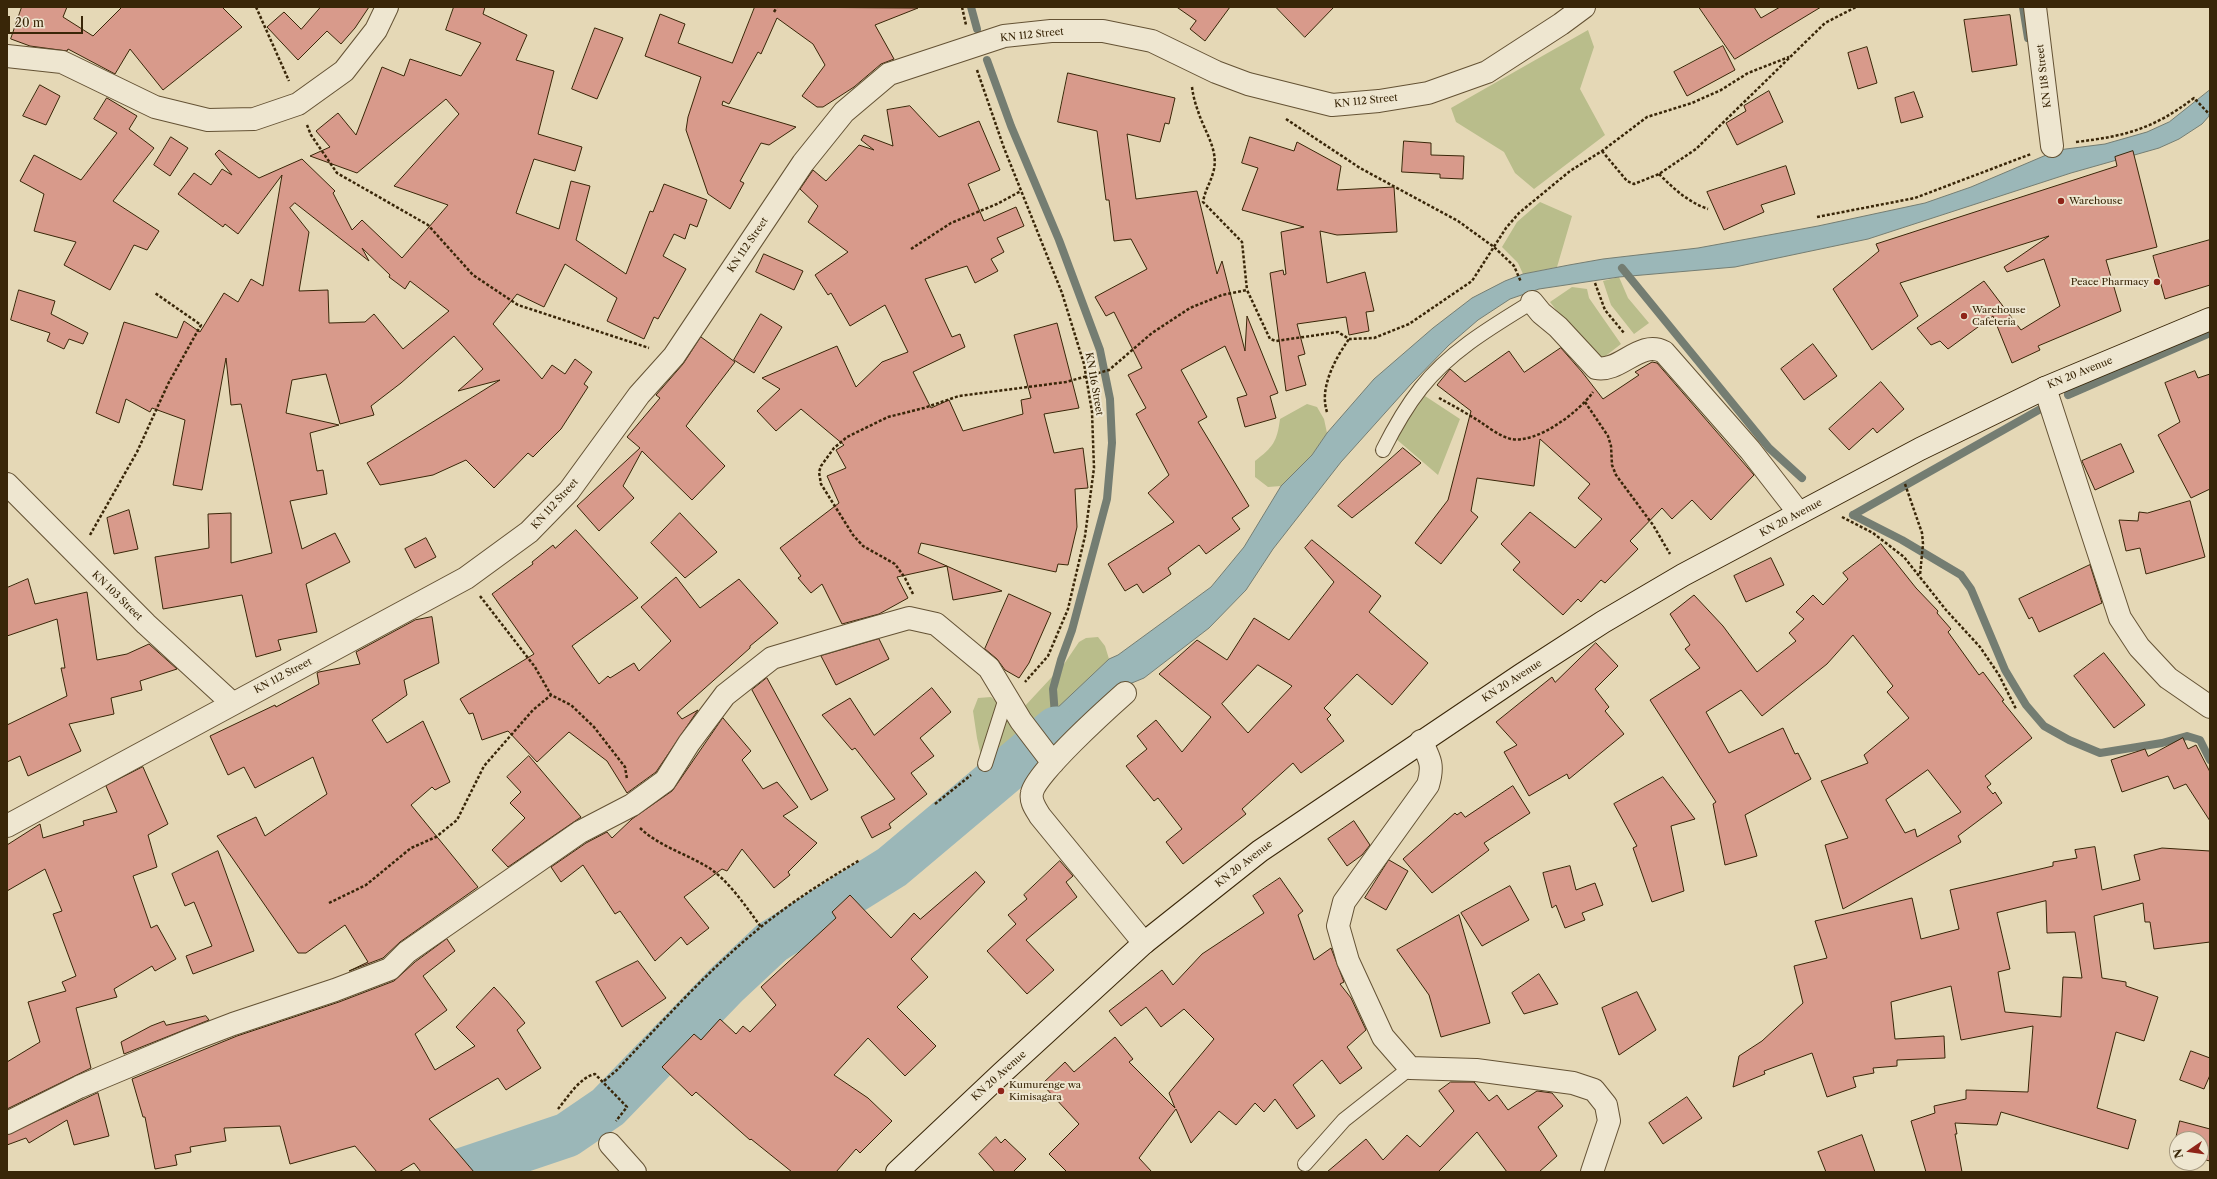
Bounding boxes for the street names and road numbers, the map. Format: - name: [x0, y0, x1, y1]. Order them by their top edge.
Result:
- street label: KN 112 Street: [1000, 26, 1064, 44]
- street label: KN 118 Street: [2034, 43, 2054, 109]
- street label: KN 112 Street: [1334, 92, 1398, 110]
- street label: KN 112 Street: [725, 215, 771, 275]
- street label: KN 116 Street: [1083, 351, 1105, 417]
- street label: KN 20 Avenue: [2046, 355, 2114, 391]
- street label: KN 112 Street: [529, 476, 581, 532]
- street label: KN 20 Avenue: [1758, 497, 1824, 539]
- street label: KN 103 Street: [89, 569, 145, 623]
- street label: KN 112 Street: [252, 656, 314, 696]
- street label: KN 20 Avenue: [1480, 657, 1544, 705]
- street label: KN 20 Avenue: [1213, 838, 1275, 890]
- street label: KN 20 Avenue: [969, 1048, 1029, 1104]

